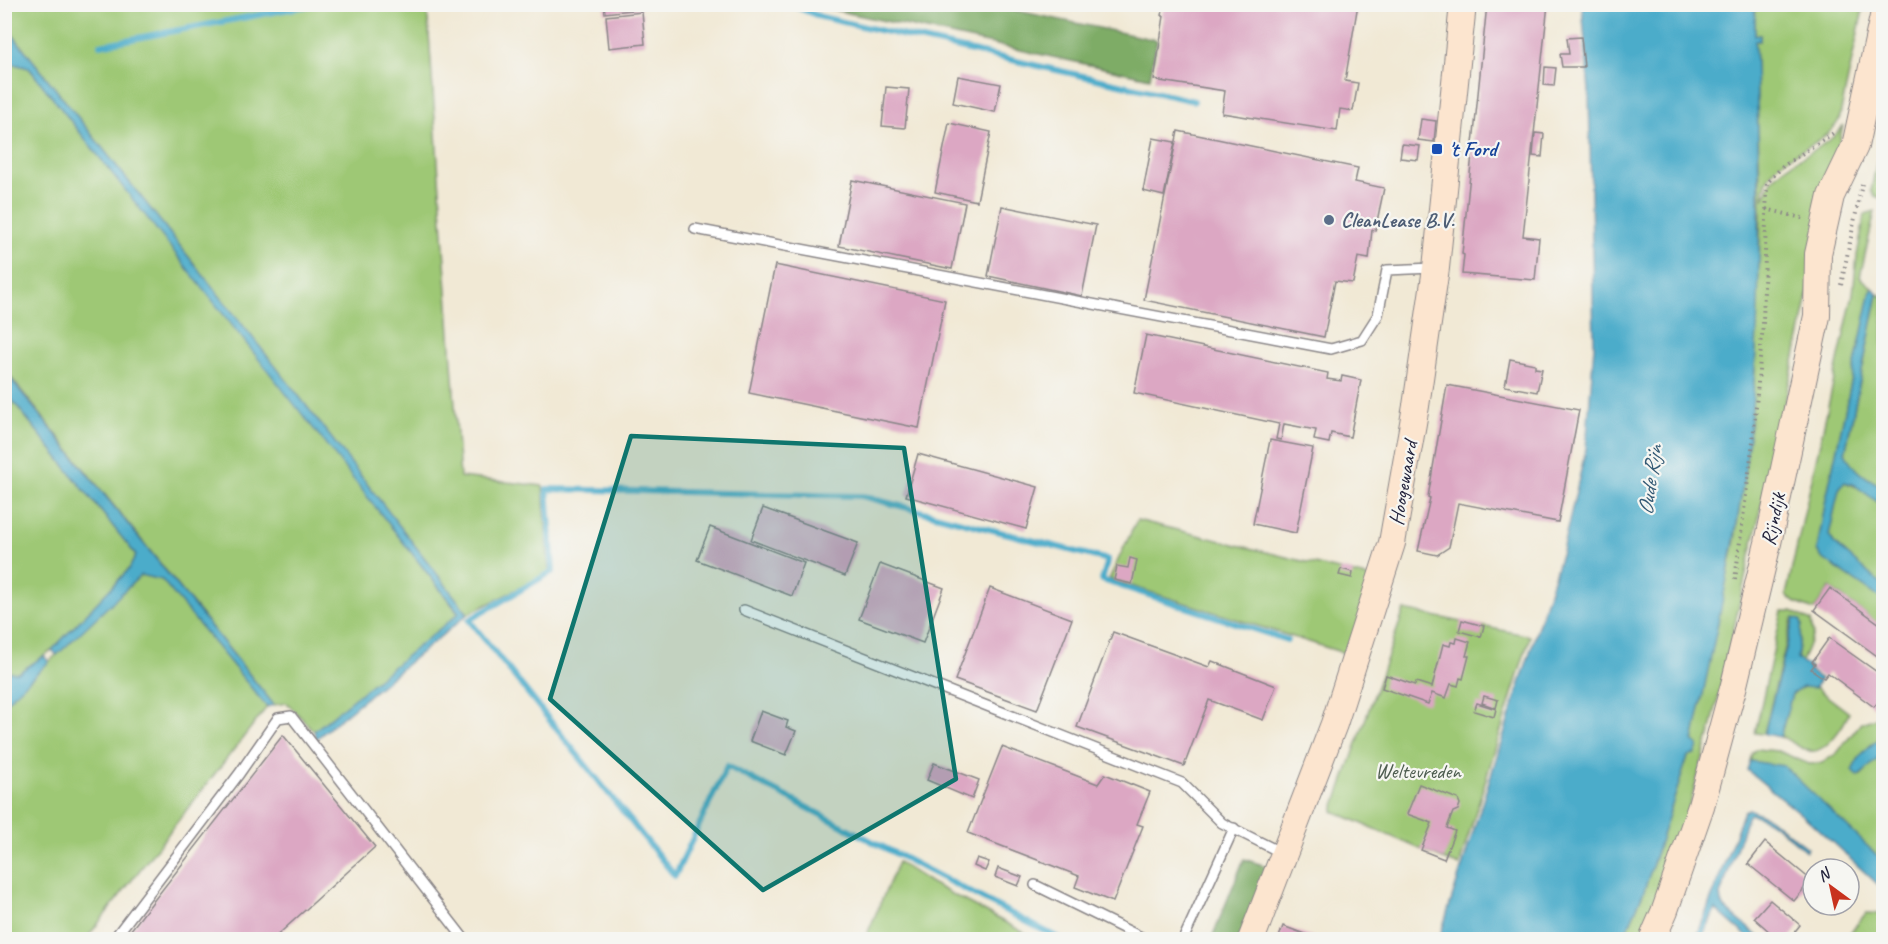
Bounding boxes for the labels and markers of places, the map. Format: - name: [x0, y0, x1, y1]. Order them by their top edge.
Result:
- place label: 't Ford: [1449, 136, 1500, 162]
- marker: 't Ford: [1430, 142, 1444, 156]
- place label: CleanLease B.V.: [1341, 207, 1455, 233]
- marker: CleanLease B.V.: [1322, 213, 1336, 227]

